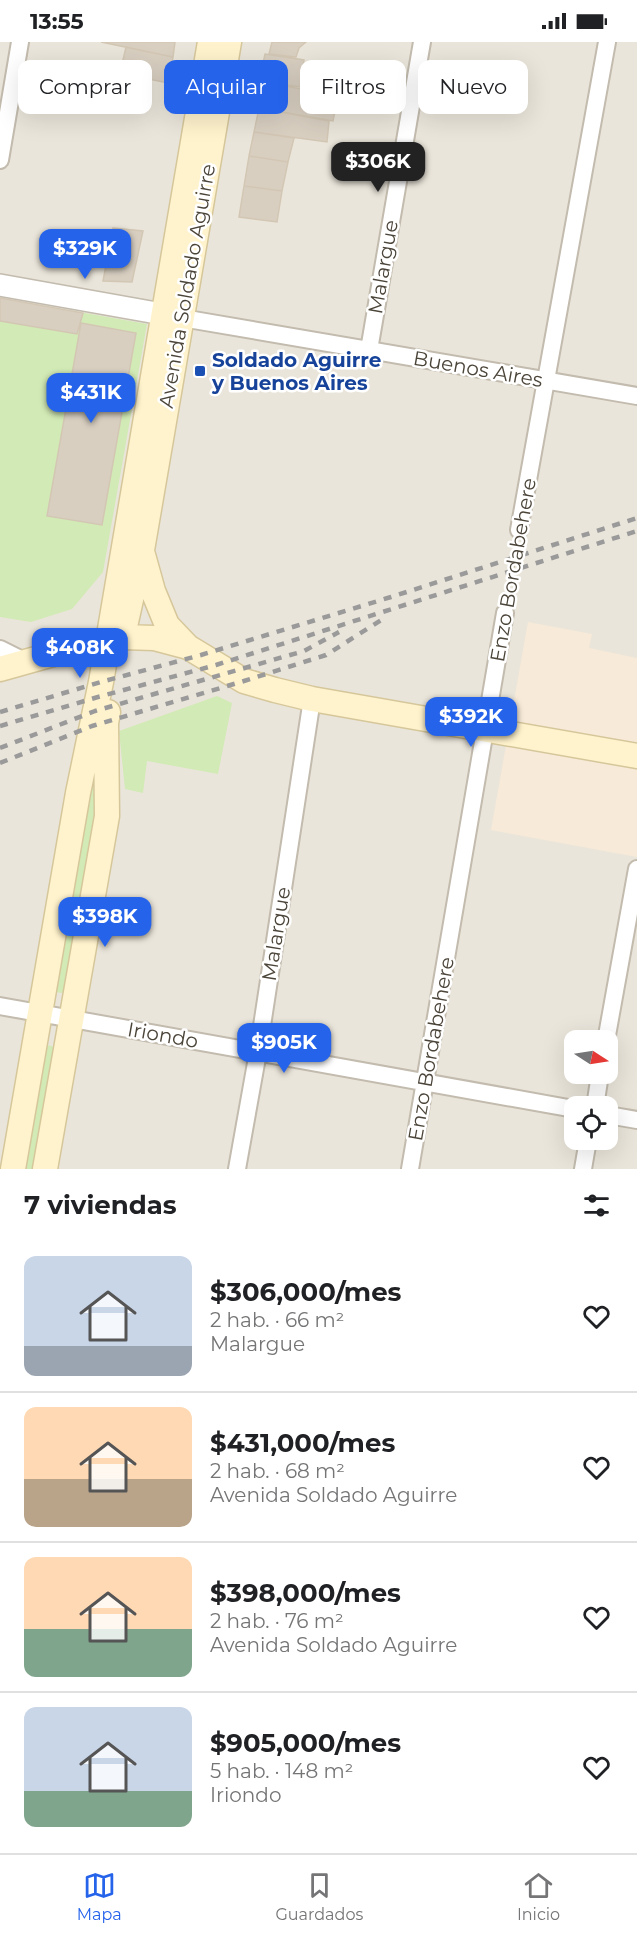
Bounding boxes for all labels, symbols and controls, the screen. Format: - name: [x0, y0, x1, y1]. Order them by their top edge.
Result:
- text: 13:55: [30, 8, 83, 35]
- chip: Comprar: [18, 60, 152, 114]
- chip: Alquilar: [164, 60, 288, 114]
- chip: Filtros: [300, 60, 406, 114]
- chip: Nuevo: [418, 60, 528, 114]
- pin: $306K: [336, 142, 420, 193]
- text: $306K: [345, 149, 411, 173]
- street label: Avenida Soldado Aguirre: [154, 162, 220, 410]
- street label: Malargue: [363, 218, 403, 316]
- pin: $329K: [43, 229, 127, 280]
- text: $329K: [53, 236, 117, 260]
- street label: Buenos Aires: [411, 346, 545, 392]
- place label: Soldado Aguirre y Buenos Aires: [211, 348, 381, 395]
- marker: Soldado Aguirre y Buenos Aires: [193, 364, 207, 378]
- pin: $431K: [49, 373, 133, 424]
- text: $431K: [60, 380, 122, 404]
- street label: Enzo Bordabehere: [485, 476, 541, 664]
- pin: $408K: [38, 628, 122, 679]
- text: $408K: [46, 635, 114, 659]
- pin: $392K: [429, 697, 513, 748]
- text: $392K: [439, 704, 503, 728]
- street label: Malargue: [257, 885, 295, 983]
- pin: $398K: [63, 897, 147, 948]
- text: $398K: [72, 904, 138, 928]
- street label: Enzo Bordabehere: [403, 955, 459, 1143]
- street label: Iriondo: [126, 1017, 200, 1053]
- pin: $905K: [242, 1023, 326, 1074]
- text: $905K: [251, 1030, 317, 1054]
- north arrow: [564, 1030, 618, 1084]
- map controls: [564, 1030, 618, 1150]
- button: locate: [564, 1096, 618, 1150]
- text: 7 viviendas: [24, 1189, 177, 1221]
- icon: filters: [580, 1189, 613, 1222]
- text: $306,000/mes: [210, 1276, 401, 1308]
- icon: home: [72, 1280, 144, 1352]
- icon: heart: [580, 1300, 613, 1333]
- text: 2 hab. · 66 m²: [210, 1308, 344, 1332]
- text: Malargue: [210, 1332, 305, 1356]
- text: $431,000/mes: [210, 1427, 395, 1459]
- icon: home: [72, 1431, 144, 1503]
- icon: heart: [580, 1451, 613, 1484]
- text: 2 hab. · 68 m²: [210, 1459, 345, 1483]
- text: Avenida Soldado Aguirre: [210, 1483, 457, 1507]
- text: $398,000/mes: [210, 1577, 401, 1609]
- icon: home: [72, 1581, 144, 1653]
- icon: heart: [580, 1601, 613, 1634]
- text: 2 hab. · 76 m²: [210, 1609, 344, 1633]
- text: Avenida Soldado Aguirre: [210, 1633, 457, 1657]
- text: $905,000/mes: [210, 1727, 401, 1759]
- icon: home: [72, 1731, 144, 1803]
- icon: heart: [580, 1751, 613, 1784]
- text: 5 hab. · 148 m²: [210, 1759, 353, 1783]
- text: Iriondo: [210, 1783, 281, 1807]
- tab: Mapa: [77, 1869, 122, 1924]
- tab: Guardados: [276, 1869, 363, 1924]
- tab: Inicio: [517, 1869, 560, 1924]

